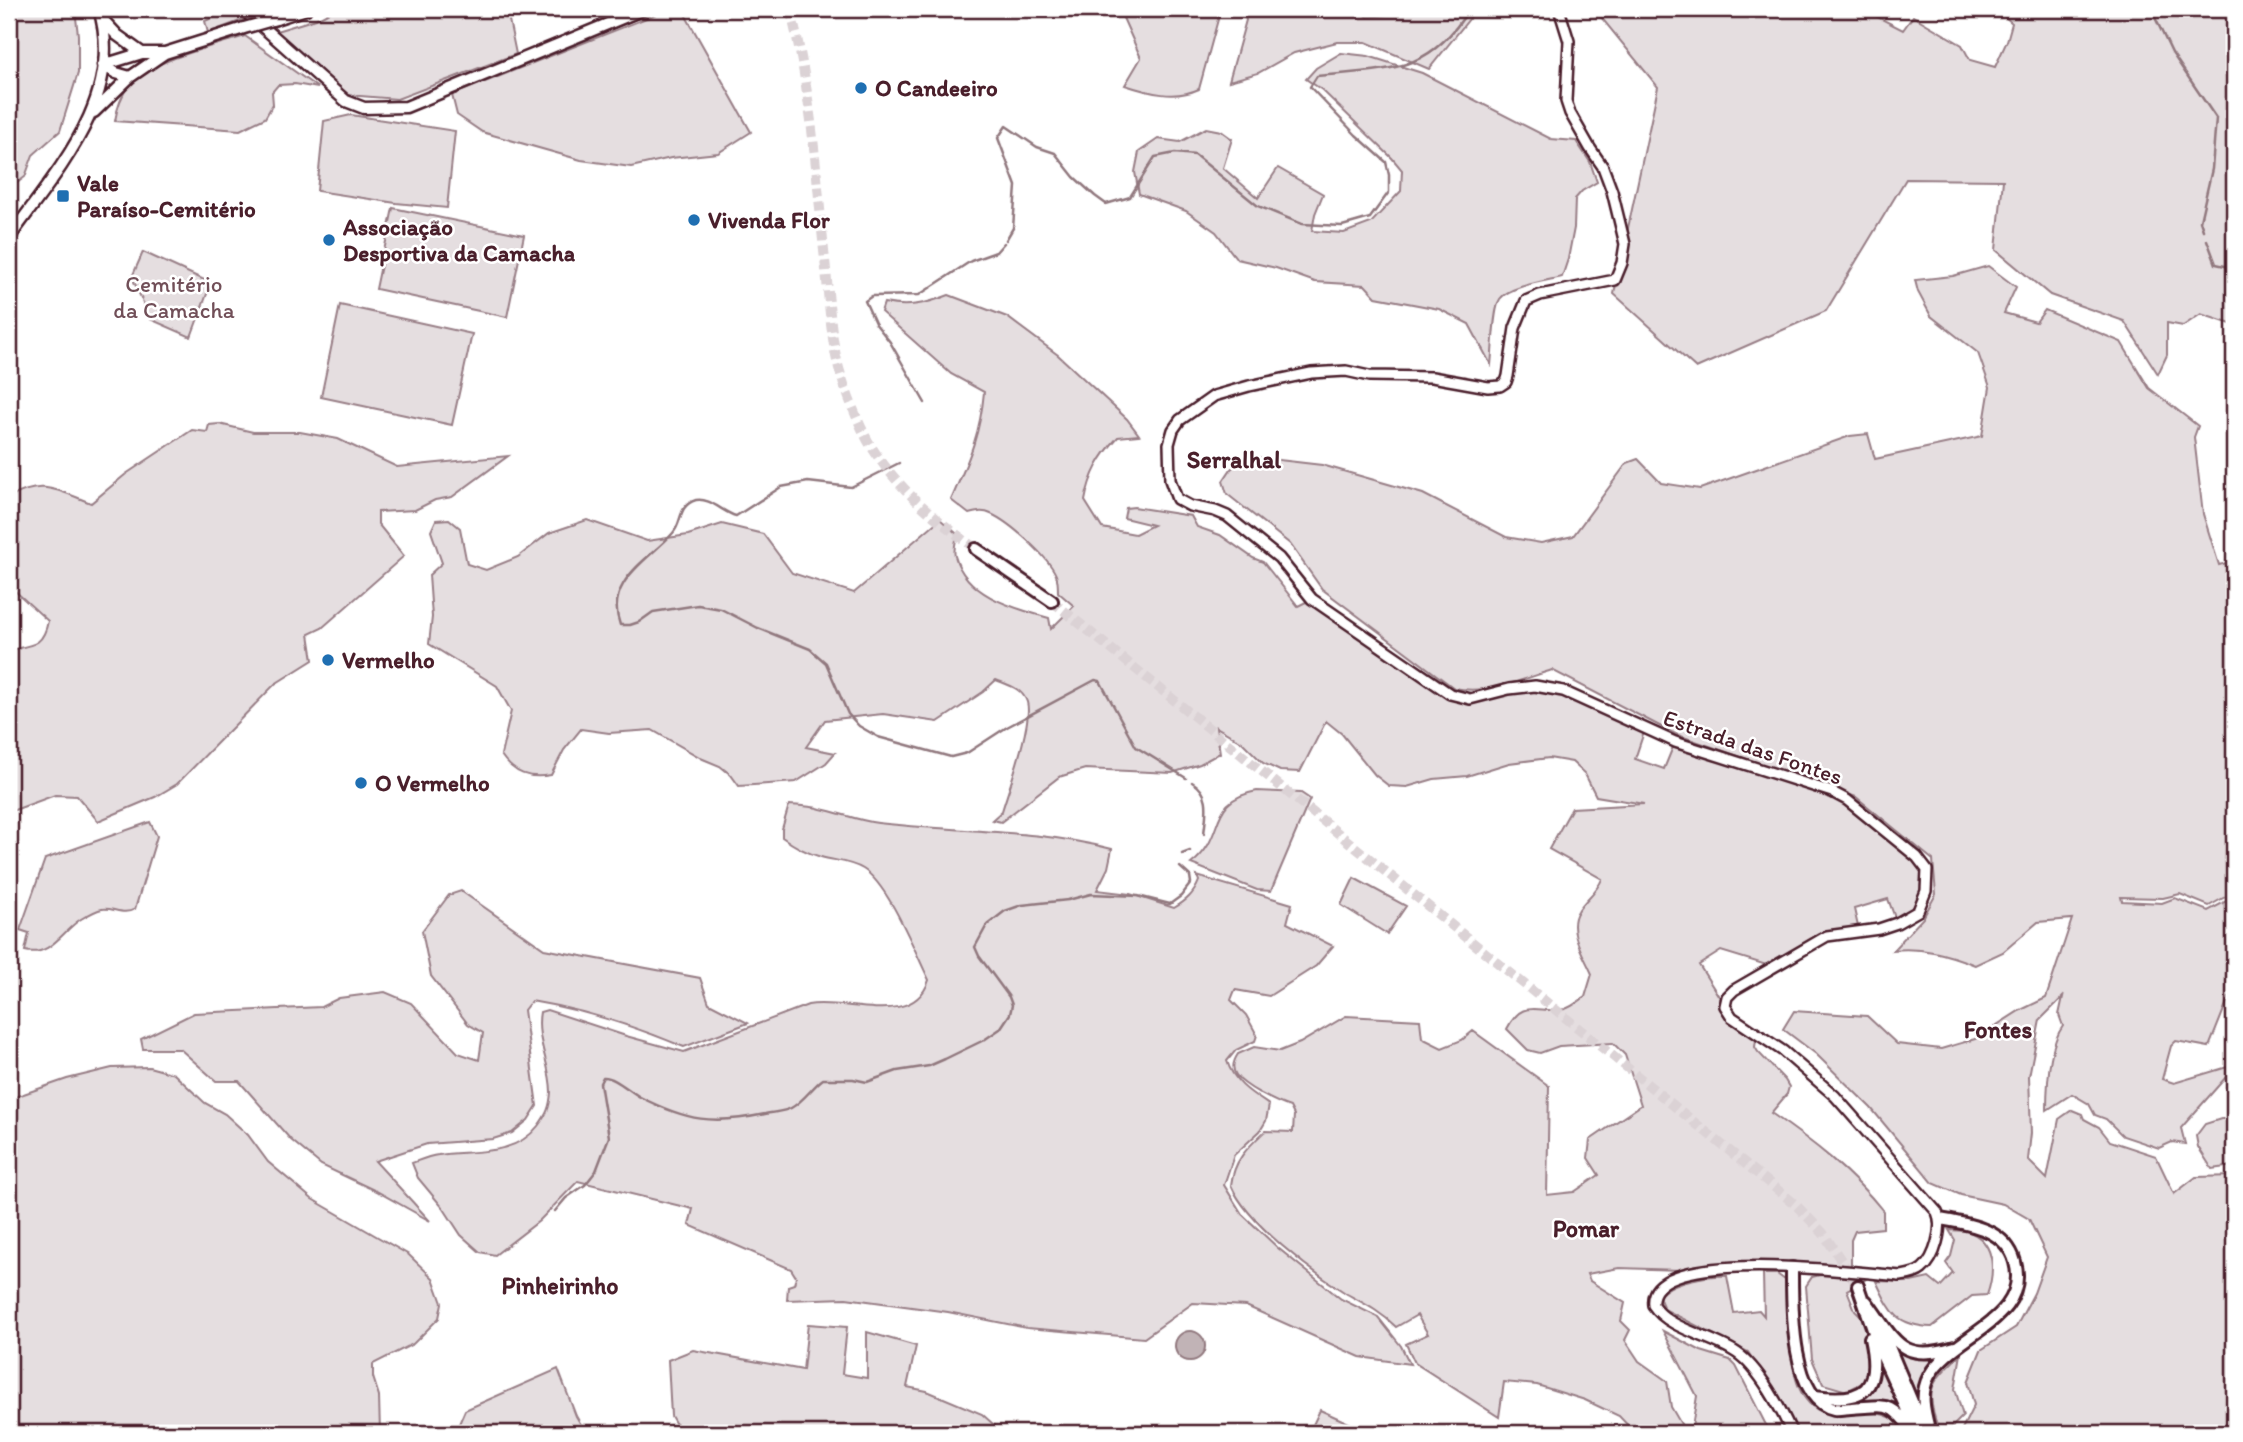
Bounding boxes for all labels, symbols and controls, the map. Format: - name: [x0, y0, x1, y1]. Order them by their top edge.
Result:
- place label: O Candeeiro: [875, 74, 998, 102]
- marker: O Candeeiro: [853, 80, 869, 96]
- place label: Vale Paraíso-Cemitério: [77, 169, 256, 223]
- marker: Vale Paraíso-Cemitério: [55, 188, 71, 204]
- place label: Vivenda Flor: [708, 206, 830, 234]
- marker: Vivenda Flor: [686, 212, 702, 228]
- place label: Associação Desportiva da Camacha: [342, 213, 576, 267]
- marker: Associação Desportiva da Camacha: [321, 232, 337, 248]
- park label: Cemitério da Camacha: [113, 270, 235, 324]
- district label: Serralhal: [1187, 445, 1281, 474]
- place label: Vermelho: [342, 646, 435, 674]
- marker: Vermelho: [320, 652, 336, 668]
- street label: Estrada das Fontes: [1660, 703, 1846, 791]
- place label: O Vermelho: [375, 769, 490, 797]
- marker: O Vermelho: [353, 775, 369, 791]
- district label: Fontes: [1964, 1015, 2032, 1044]
- district label: Pomar: [1553, 1214, 1620, 1243]
- district label: Pinheirinho: [502, 1271, 618, 1300]

